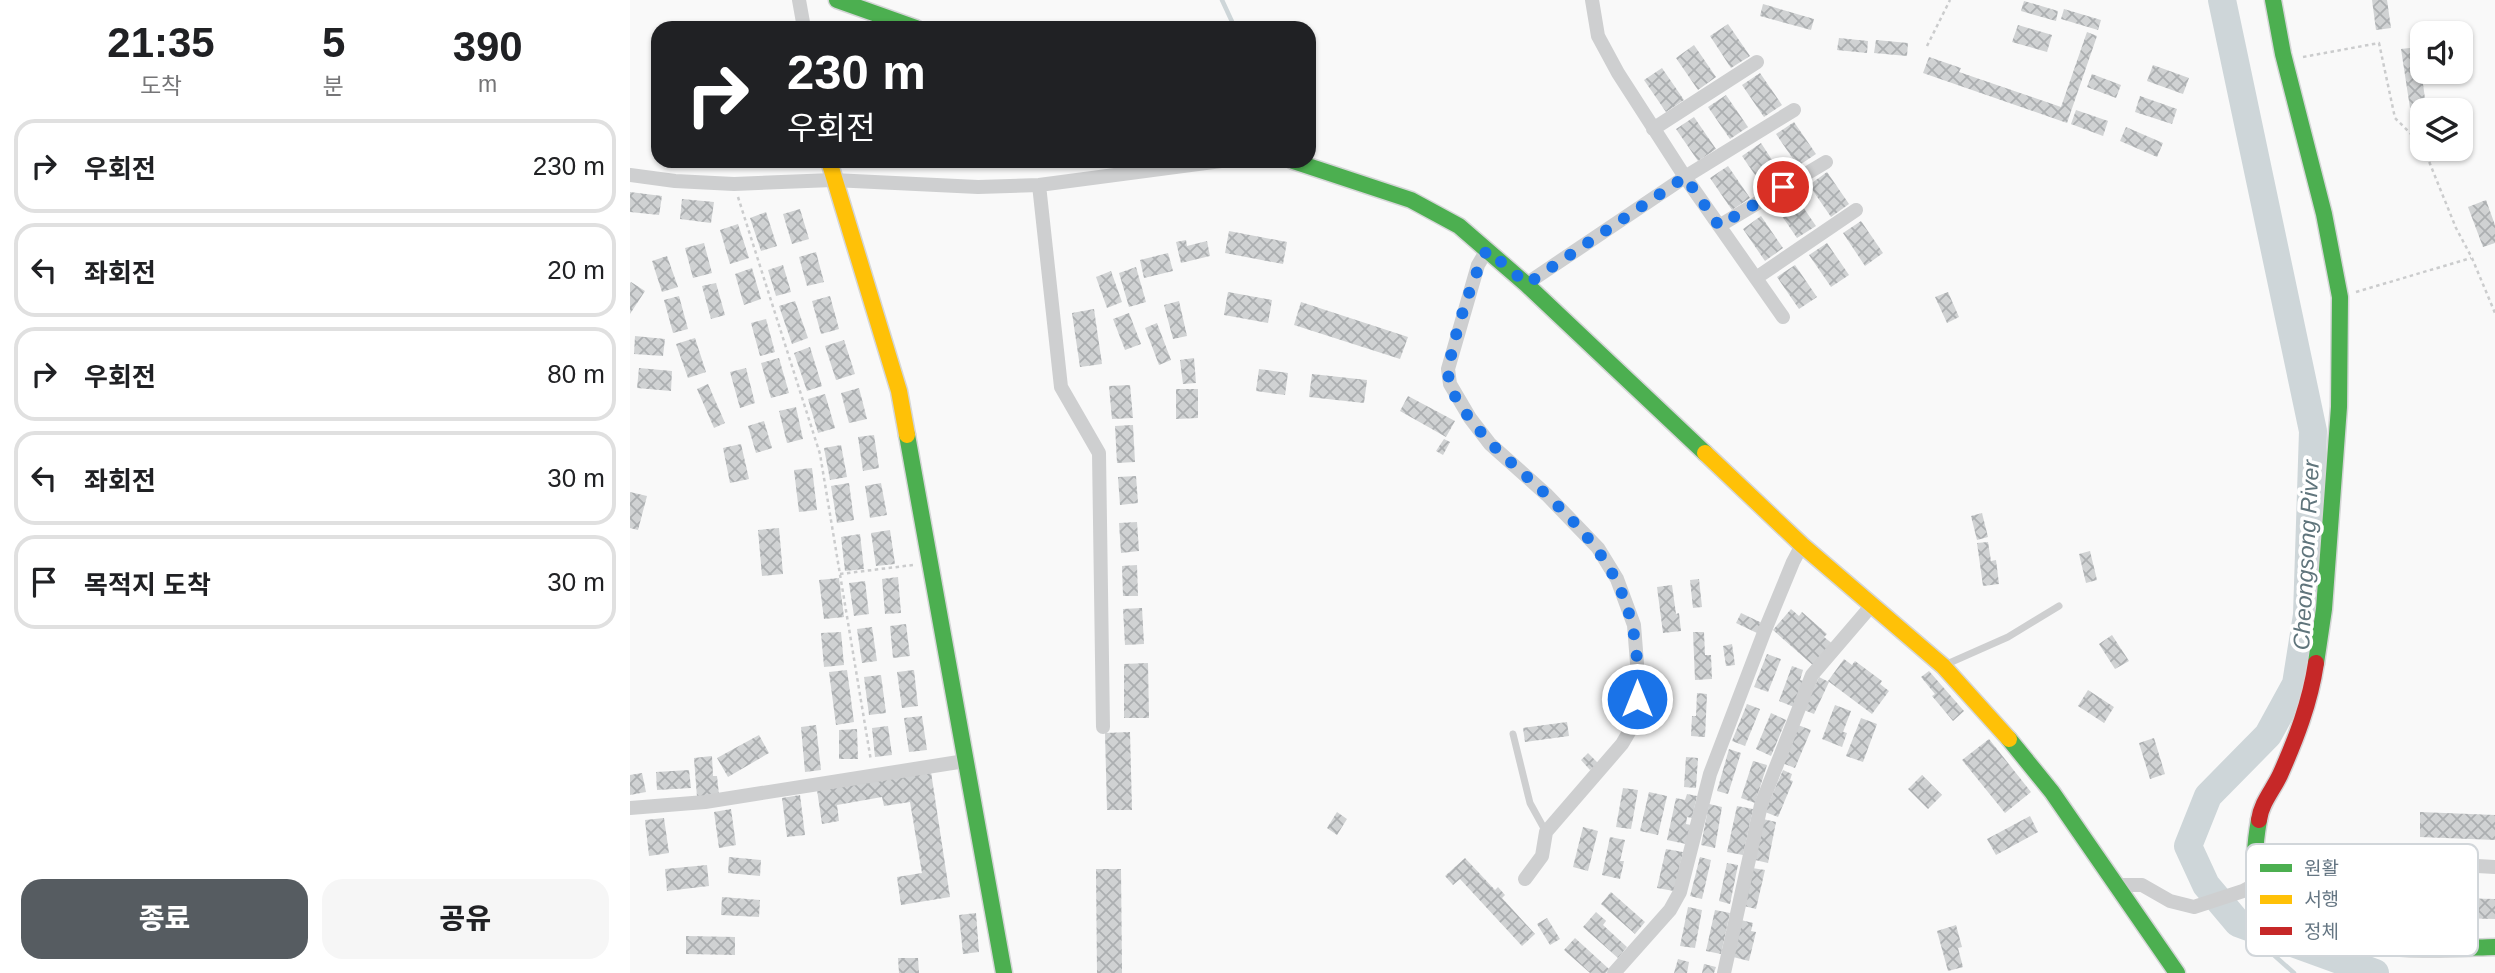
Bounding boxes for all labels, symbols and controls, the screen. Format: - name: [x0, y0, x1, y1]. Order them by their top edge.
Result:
- text: 21:35: [107, 19, 215, 66]
- text: 5: [322, 19, 345, 66]
- map controls: [2410, 21, 2473, 161]
- button: sound: [2410, 21, 2473, 84]
- text: 390: [453, 23, 523, 70]
- text: 230 m: [787, 45, 926, 99]
- icon: right: [672, 49, 763, 140]
- text: m: [478, 71, 497, 97]
- text: 도착: [140, 73, 182, 99]
- text: 분: [323, 73, 344, 99]
- button: layers: [2410, 98, 2473, 161]
- text: 우회전: [787, 110, 875, 146]
- icon: right: [25, 147, 63, 185]
- text: 230 m: [533, 151, 605, 181]
- text: 우회전: [84, 154, 156, 184]
- pin: [1753, 157, 1813, 217]
- icon: arrive: [1764, 168, 1802, 206]
- icon: left: [25, 251, 63, 289]
- text: 20 m: [547, 255, 605, 285]
- text: 좌회전: [84, 258, 156, 288]
- icon: right: [25, 355, 63, 393]
- text: 80 m: [547, 359, 605, 389]
- text: 우회전: [84, 362, 156, 392]
- water label: Cheongsong River: [2288, 458, 2324, 651]
- icon: left: [25, 459, 63, 497]
- text: 30 m: [547, 463, 605, 493]
- text: 좌회전: [84, 466, 156, 496]
- icon: arrive: [25, 563, 63, 601]
- text: 30 m: [547, 567, 605, 597]
- text: 목적지 도착: [84, 570, 211, 600]
- position arrow: [1600, 662, 1674, 736]
- legend: [2246, 844, 2478, 956]
- text: 원활: [2304, 858, 2339, 879]
- button: 종료: [21, 879, 308, 959]
- button: 공유: [322, 879, 609, 959]
- text: 서행: [2304, 889, 2339, 910]
- text: 정체: [2304, 921, 2339, 942]

